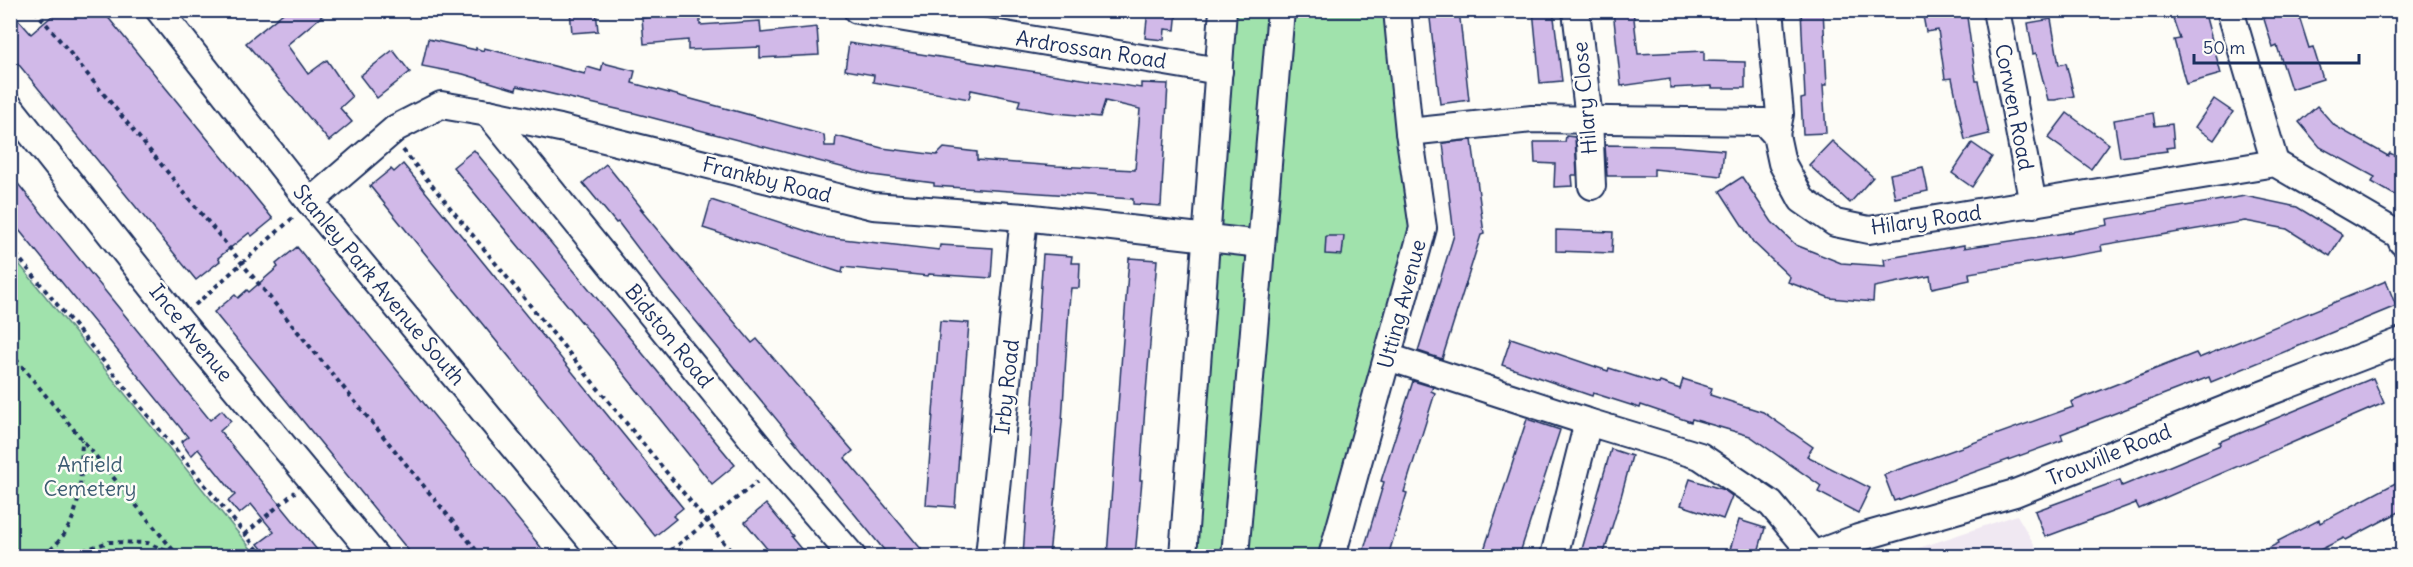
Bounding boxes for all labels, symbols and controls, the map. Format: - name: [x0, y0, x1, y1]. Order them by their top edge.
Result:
- street label: Ardrossan Road: [1014, 24, 1168, 75]
- scale bar: [2194, 27, 2359, 65]
- text: 50 m: [2203, 36, 2245, 59]
- street label: Hilary Close: [1566, 40, 1603, 156]
- street label: Corwen Road: [1989, 41, 2040, 172]
- street label: Frankby Road: [700, 150, 834, 209]
- street label: Stanley Park Avenue South: [287, 179, 471, 391]
- street label: Hilary Road: [1869, 198, 1983, 241]
- street label: Utting Avenue: [1371, 236, 1432, 371]
- street label: Ince Avenue: [144, 278, 239, 387]
- street label: Bidston Road: [619, 278, 719, 393]
- street label: Irby Road: [988, 338, 1025, 436]
- street label: Trouville Road: [2043, 417, 2175, 492]
- park label: Anfield Cemetery: [44, 451, 137, 502]

